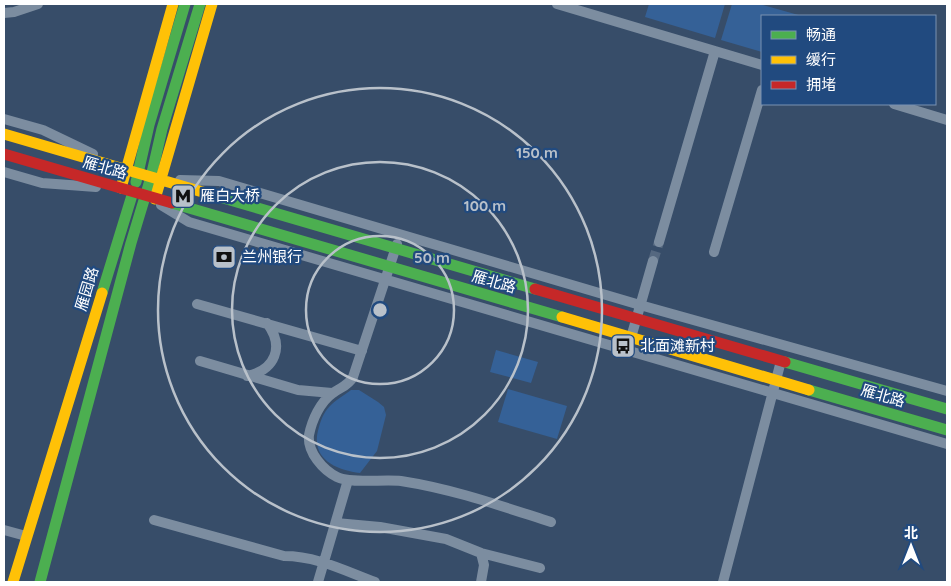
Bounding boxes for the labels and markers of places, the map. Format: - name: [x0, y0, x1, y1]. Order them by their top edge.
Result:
- metro station icon: 雁白大桥: [170, 183, 196, 209]
- place label: 雁白大桥: [200, 186, 260, 205]
- bank icon: 兰州银行: [211, 244, 237, 270]
- place label: 兰州银行: [242, 247, 302, 266]
- centre of rings: [371, 301, 389, 319]
- bus stop icon: 北面滩新村: [610, 333, 636, 359]
- place label: 北面滩新村: [640, 336, 715, 355]

